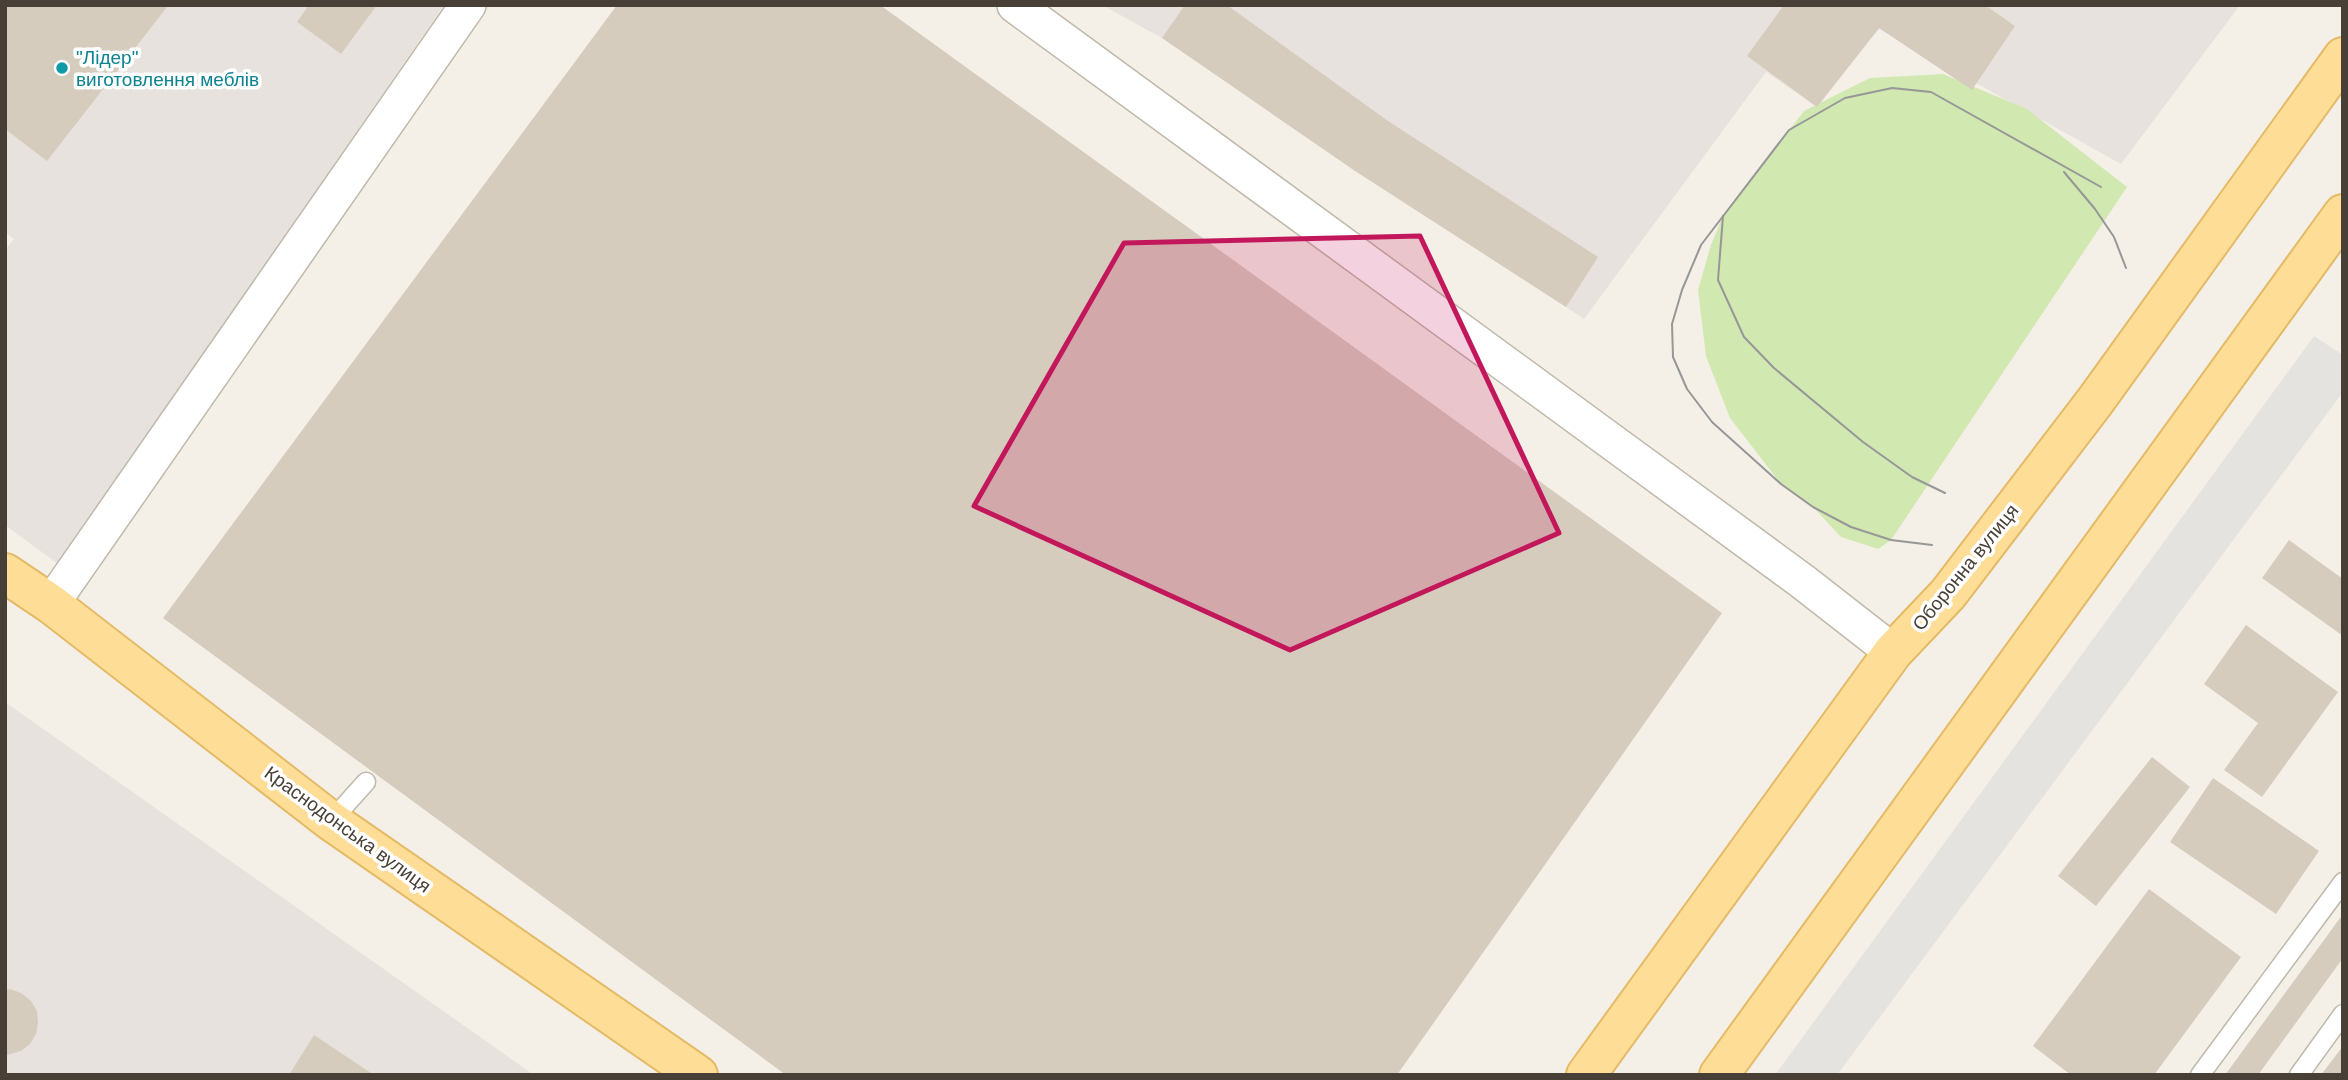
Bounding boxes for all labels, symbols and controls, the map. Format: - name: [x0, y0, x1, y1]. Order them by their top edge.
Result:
- place label: "Лідер" виготовлення меблів: [76, 47, 259, 90]
- marker: "Лідер" виготовлення меблів: [54, 60, 70, 76]
- street label: Оборонна вулиця: [1908, 500, 2023, 634]
- street label: Краснодонська вулиця: [261, 762, 435, 897]

